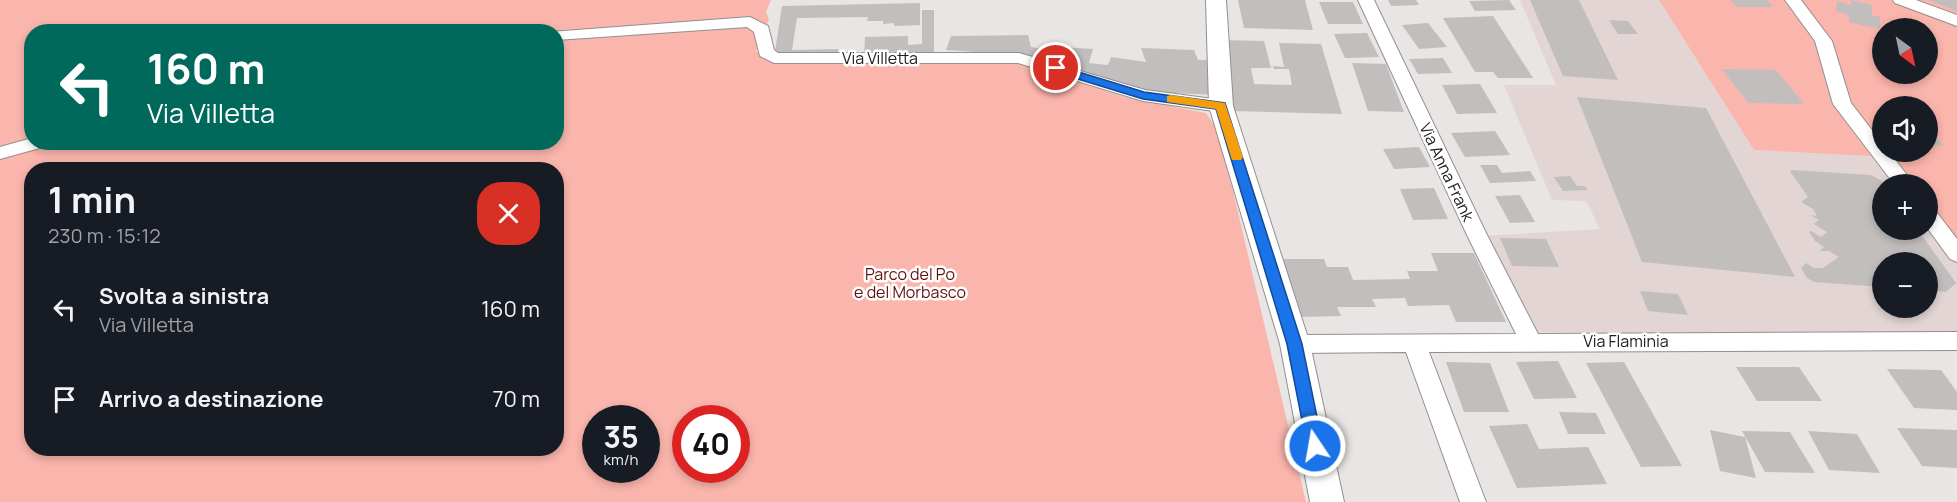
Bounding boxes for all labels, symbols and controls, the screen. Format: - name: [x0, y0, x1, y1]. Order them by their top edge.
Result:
- north arrow: [1872, 18, 1938, 84]
- map controls: [1872, 18, 1938, 318]
- text: 160 m: [147, 39, 265, 97]
- pin: [1030, 42, 1081, 93]
- street label: Via Villetta: [842, 47, 918, 69]
- icon: left: [48, 48, 126, 126]
- icon: arrive: [1039, 51, 1072, 84]
- text: Via Villetta: [147, 94, 275, 131]
- button: sound: [1872, 96, 1938, 162]
- street label: Via Anna Frank: [1415, 119, 1480, 226]
- button: +: [1872, 174, 1938, 240]
- text: 1 min: [48, 175, 136, 224]
- button: close: [477, 182, 540, 245]
- text: 230 m · 15:12: [48, 222, 161, 249]
- button: −: [1872, 252, 1938, 318]
- park label: Parco del Po e del Morbasco: [854, 263, 966, 303]
- text: Svolta a sinistra: [99, 281, 269, 311]
- icon: left: [48, 293, 81, 326]
- text: 160 m: [481, 294, 540, 324]
- text: Via Villetta: [99, 311, 194, 338]
- street label: Via Flaminia: [1583, 330, 1669, 352]
- icon: arrive: [48, 383, 81, 416]
- text: Arrivo a destinazione: [99, 384, 323, 414]
- text: 70 m: [492, 384, 540, 414]
- speed limit sign: 40: [672, 405, 750, 483]
- position arrow: [1283, 414, 1347, 478]
- text: 35: [603, 416, 639, 457]
- text: km/h: [604, 449, 638, 470]

